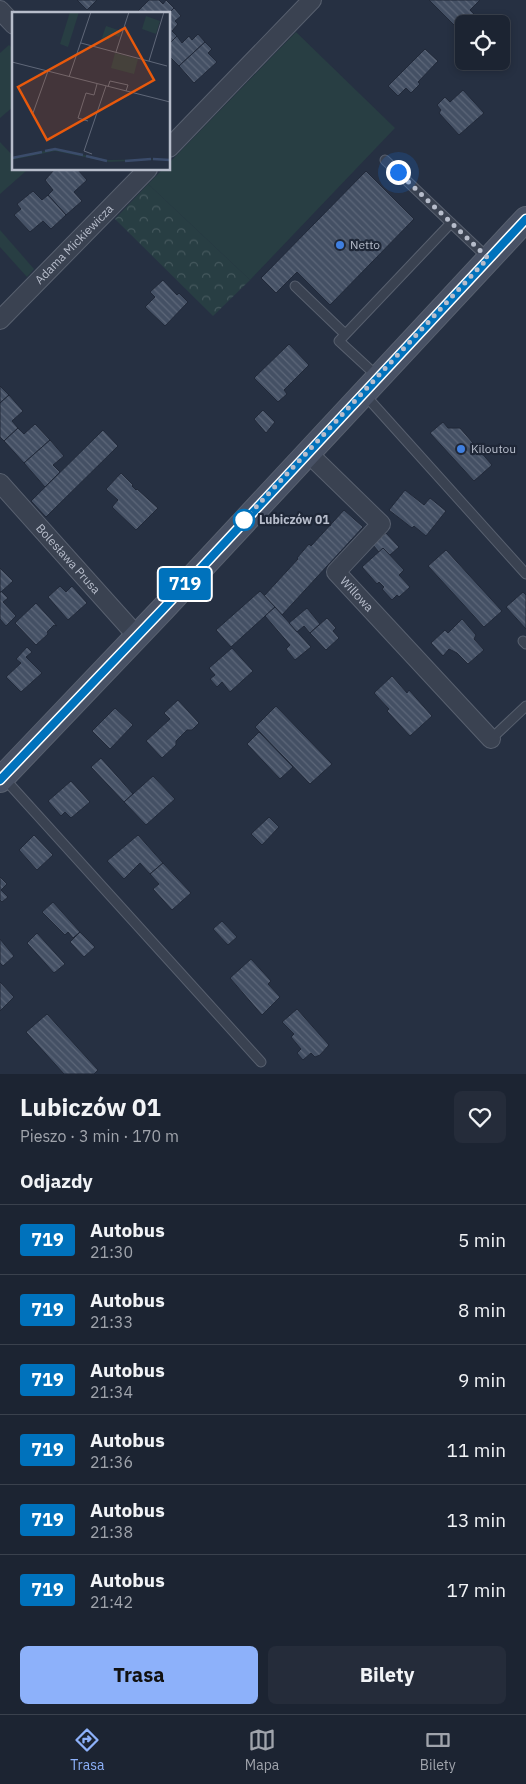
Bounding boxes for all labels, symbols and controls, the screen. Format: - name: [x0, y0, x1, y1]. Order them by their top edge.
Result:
- inset map: [12, 12, 170, 170]
- map controls: [455, 15, 510, 70]
- button: locate: [455, 15, 510, 70]
- your location: [386, 160, 411, 185]
- street label: Adama Mickiewicza: [31, 201, 117, 287]
- place label: Netto: [350, 237, 380, 252]
- marker: Netto: [334, 239, 346, 251]
- place label: Kiloutou: [471, 441, 516, 456]
- marker: Kiloutou: [455, 443, 467, 455]
- marker: Lubiczów 01: [233, 509, 255, 531]
- place label: Lubiczów 01: [259, 512, 329, 527]
- street label: Bolesława Prusa: [33, 520, 104, 597]
- line badge: 719: [156, 568, 214, 600]
- text: 719: [169, 572, 201, 595]
- street label: Willowa: [337, 573, 377, 615]
- text: Lubiczów 01: [20, 1091, 161, 1123]
- button: heart: [454, 1091, 506, 1143]
- text: Pieszo · 3 min · 170 m: [20, 1126, 179, 1146]
- text: Odjazdy: [20, 1169, 93, 1193]
- text: Autobus: [90, 1218, 165, 1242]
- text: 719: [31, 1228, 64, 1251]
- text: 5 min: [458, 1228, 506, 1252]
- text: 21:30: [90, 1242, 133, 1262]
- text: Autobus: [90, 1288, 165, 1312]
- text: 719: [31, 1298, 64, 1321]
- text: 8 min: [458, 1298, 506, 1322]
- text: 21:33: [90, 1312, 133, 1332]
- text: Autobus: [90, 1358, 165, 1382]
- text: 719: [31, 1368, 64, 1391]
- text: 9 min: [458, 1368, 506, 1392]
- text: 21:34: [90, 1382, 133, 1402]
- text: Autobus: [90, 1428, 165, 1452]
- text: 719: [31, 1438, 64, 1461]
- text: 11 min: [447, 1438, 506, 1462]
- text: 21:36: [90, 1452, 133, 1472]
- text: Autobus: [90, 1498, 165, 1522]
- text: 719: [31, 1508, 64, 1531]
- text: 13 min: [447, 1508, 506, 1532]
- text: 21:38: [90, 1522, 133, 1542]
- text: Autobus: [90, 1568, 165, 1592]
- text: 719: [31, 1578, 64, 1601]
- text: 17 min: [447, 1578, 506, 1602]
- text: 21:42: [90, 1592, 133, 1612]
- button: Trasa: [20, 1646, 258, 1704]
- button: Bilety: [268, 1646, 506, 1704]
- tab: Trasa: [70, 1726, 104, 1774]
- tab: Mapa: [245, 1726, 279, 1774]
- tab: Bilety: [420, 1726, 456, 1774]

